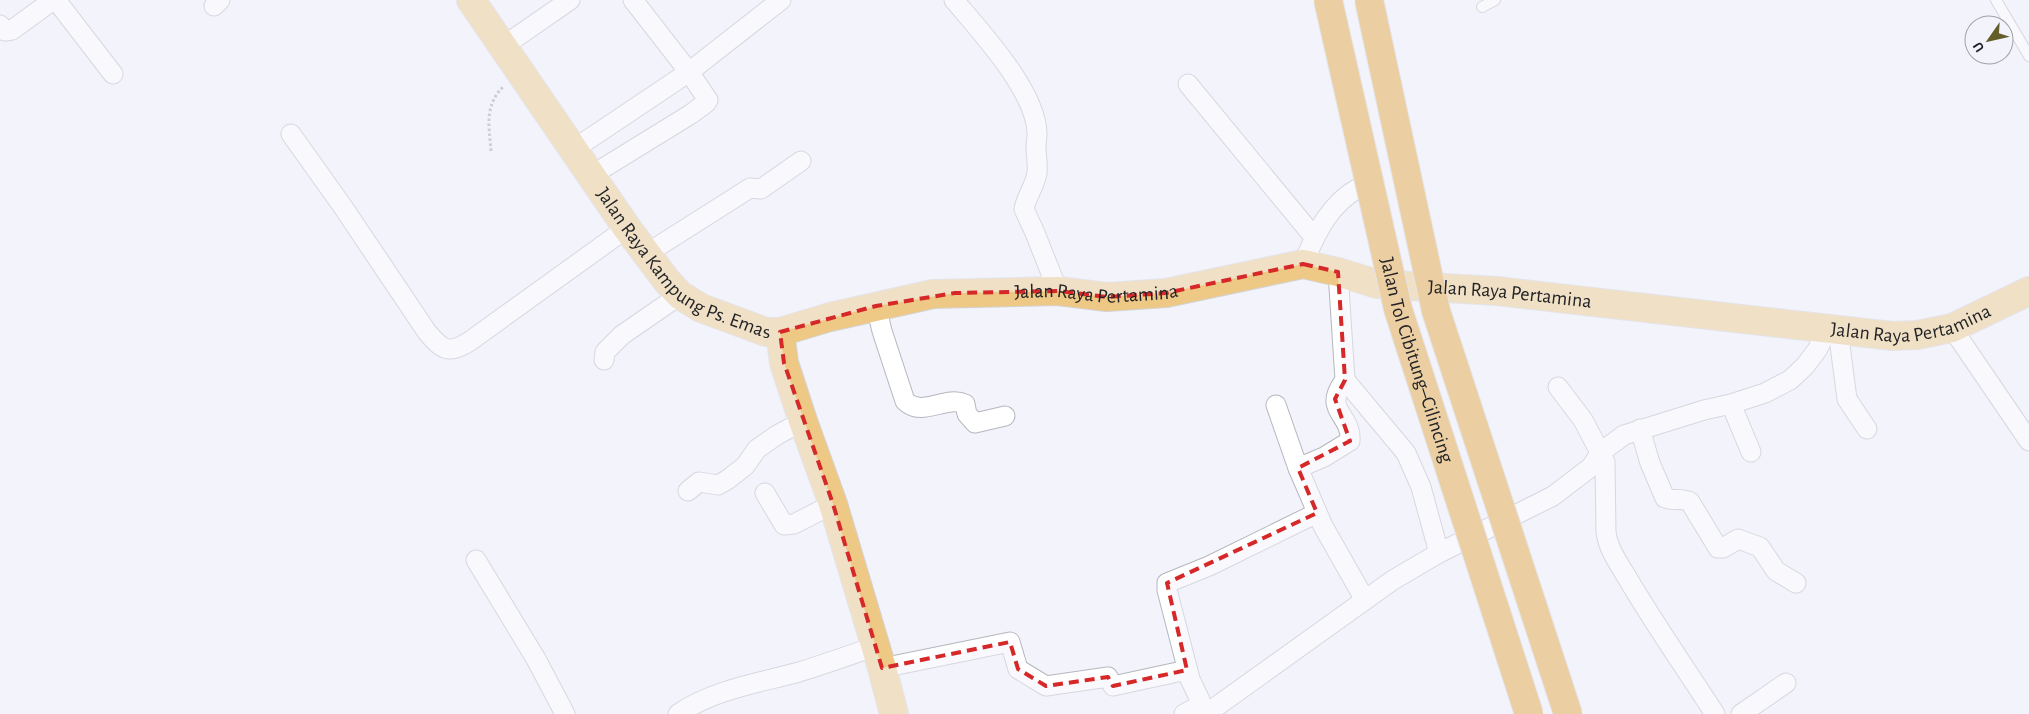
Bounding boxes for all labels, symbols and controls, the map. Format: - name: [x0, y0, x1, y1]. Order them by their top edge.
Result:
- north arrow: [1964, 15, 2014, 65]
- text: U: [1971, 39, 1987, 54]
- street label: Jalan Raya Kampung Ps. Emas: [593, 184, 770, 342]
- street label: Jalan Tol Cibitung–Cilincing: [1377, 255, 1457, 465]
- street label: Jalan Raya Pertamina: [1427, 277, 1593, 312]
- street label: Jalan Raya Pertamina: [1014, 281, 1180, 307]
- street label: Jalan Raya Pertamina: [1830, 301, 1994, 346]

